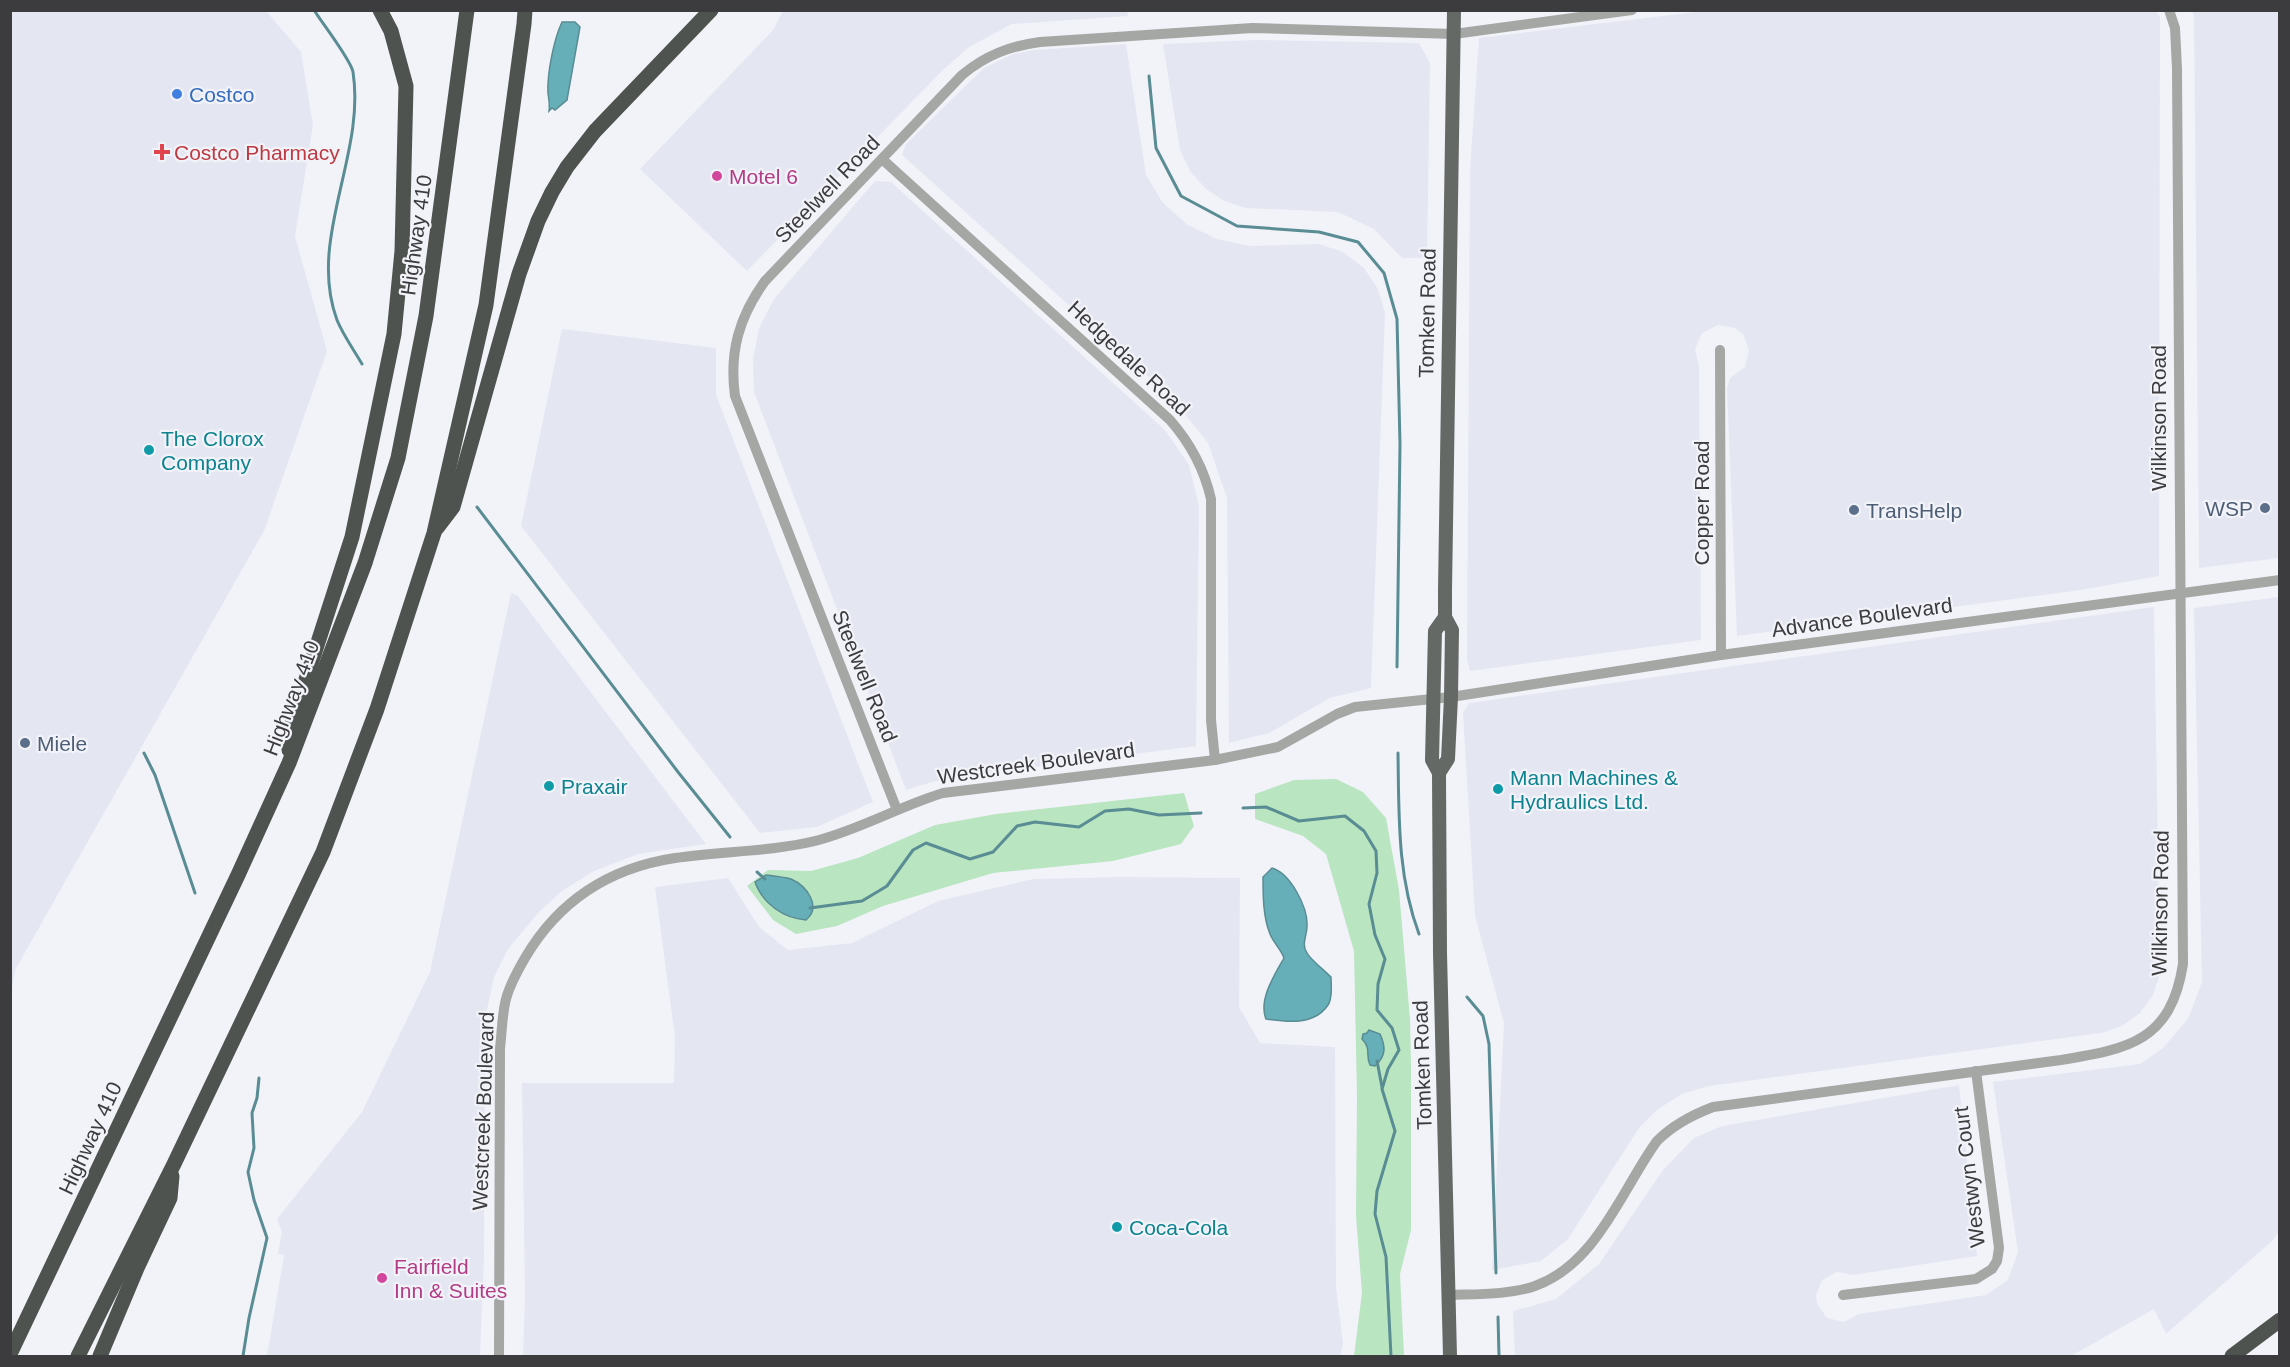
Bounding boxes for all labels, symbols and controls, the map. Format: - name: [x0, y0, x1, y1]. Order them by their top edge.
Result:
- place label: Costco: [189, 83, 254, 106]
- marker: Costco: [170, 87, 184, 101]
- street label: Steelwell Road: [770, 131, 884, 247]
- place label: Costco Pharmacy: [174, 141, 340, 164]
- marker: Costco Pharmacy: [155, 145, 169, 159]
- place label: Motel 6: [729, 165, 798, 188]
- marker: Motel 6: [710, 169, 724, 183]
- street label: Highway 410: [396, 173, 436, 297]
- street label: Tomken Road: [1414, 248, 1440, 378]
- street label: Hedgedale Road: [1064, 296, 1194, 420]
- street label: Wilkinson Road: [2147, 345, 2170, 491]
- place label: The Clorox Company: [161, 427, 264, 474]
- street label: Copper Road: [1690, 441, 1713, 565]
- marker: The Clorox Company: [142, 443, 156, 457]
- place label: WSP: [2205, 497, 2253, 520]
- place label: TransHelp: [1866, 499, 1962, 522]
- marker: WSP: [2258, 501, 2272, 515]
- marker: TransHelp: [1847, 503, 1861, 517]
- street label: Advance Boulevard: [1770, 593, 1954, 641]
- street label: Steelwell Road: [828, 607, 902, 745]
- street label: Highway 410: [259, 637, 323, 759]
- place label: Miele: [37, 732, 87, 755]
- marker: Miele: [18, 736, 32, 750]
- street label: Westcreek Boulevard: [936, 738, 1136, 788]
- place label: Mann Machines & Hydraulics Ltd.: [1510, 766, 1678, 813]
- place label: Praxair: [561, 775, 628, 798]
- marker: Praxair: [542, 779, 556, 793]
- marker: Mann Machines & Hydraulics Ltd.: [1491, 782, 1505, 796]
- street label: Wilkinson Road: [2147, 830, 2173, 976]
- street label: Tomken Road: [1408, 1000, 1436, 1130]
- street label: Westcreek Boulevard: [468, 1011, 498, 1211]
- street label: Highway 410: [54, 1078, 126, 1198]
- street label: Westwyn Court: [1949, 1105, 1989, 1249]
- place label: Coca-Cola: [1129, 1216, 1229, 1239]
- marker: Coca-Cola: [1110, 1220, 1124, 1234]
- place label: Fairfield Inn & Suites: [394, 1255, 507, 1302]
- marker: Fairfield Inn & Suites: [375, 1271, 389, 1285]

